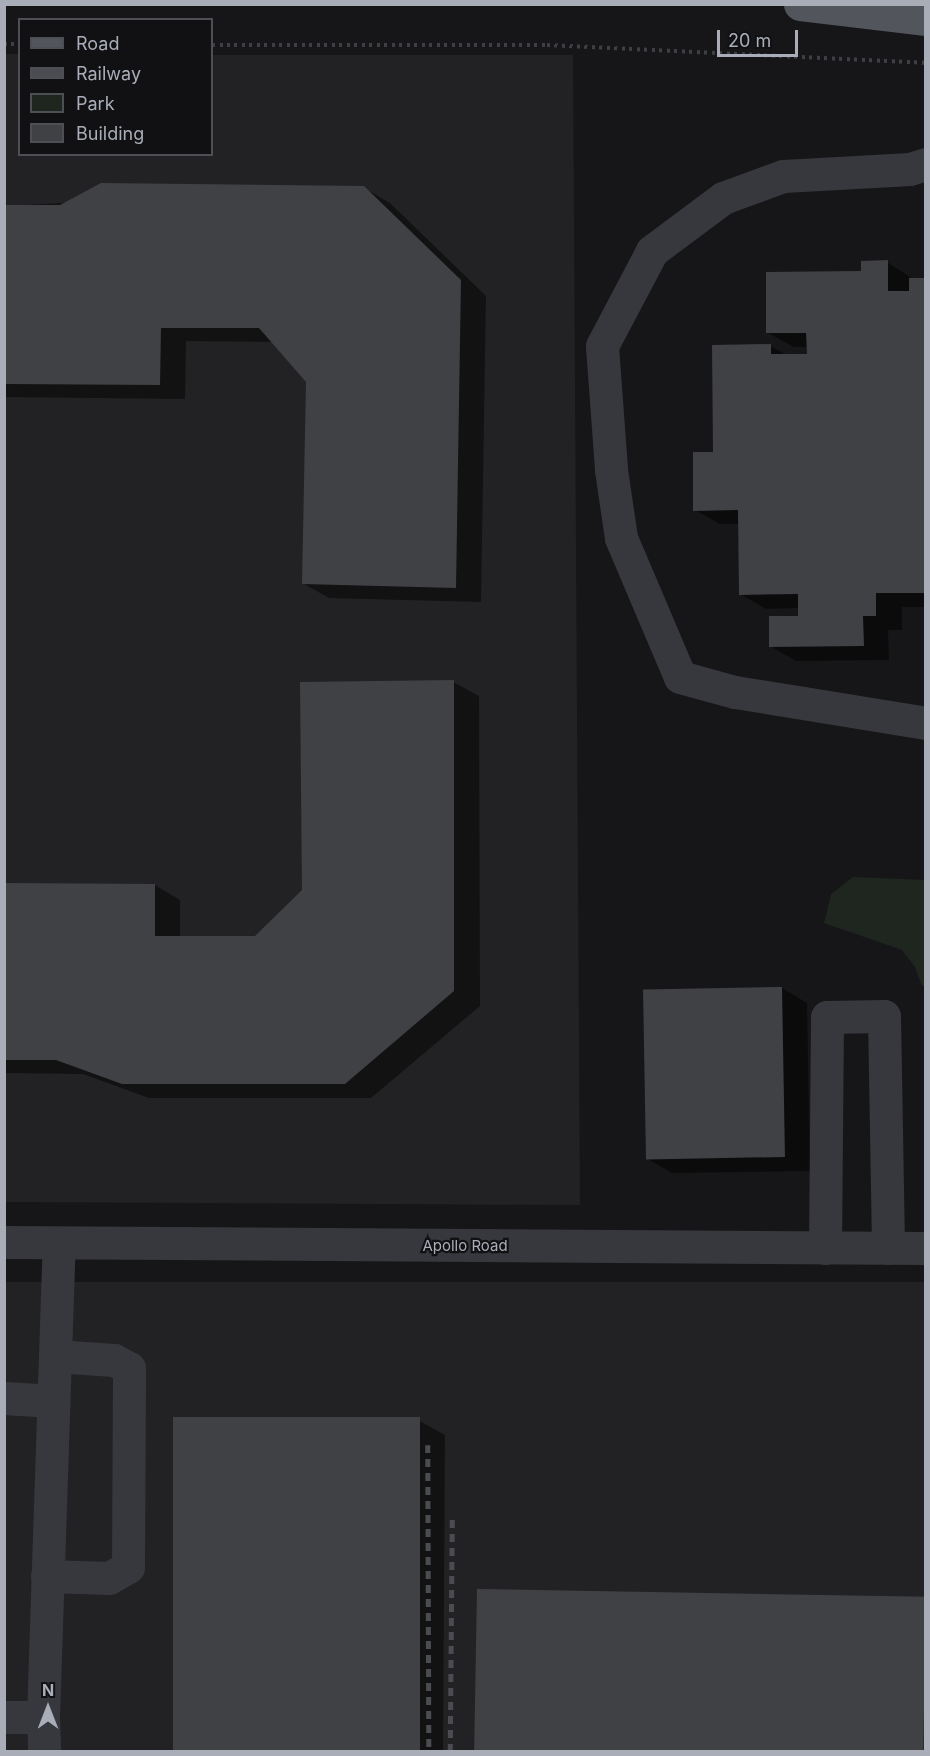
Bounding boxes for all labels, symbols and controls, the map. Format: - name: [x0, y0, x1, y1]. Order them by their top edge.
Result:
- legend: [18, 18, 213, 156]
- scale bar: [720, 18, 801, 56]
- text: 20 m: [728, 30, 771, 51]
- text: Road: [76, 33, 119, 54]
- text: Railway: [76, 63, 141, 84]
- text: Park: [76, 93, 115, 114]
- text: Building: [76, 123, 144, 144]
- street label: Apollo Road: [422, 1237, 508, 1255]
- north arrow: [18, 1678, 78, 1738]
- text: N: [42, 1680, 54, 1700]

